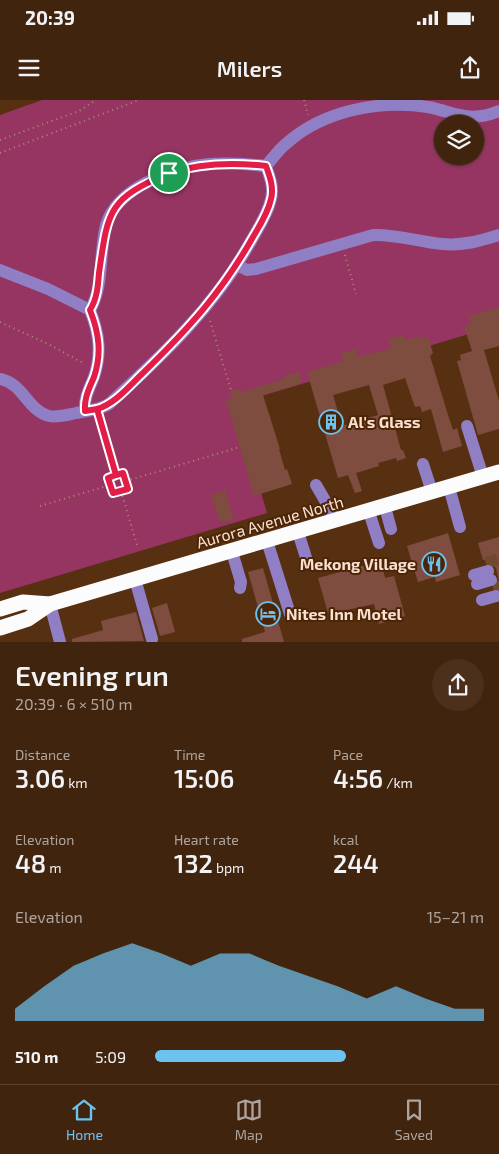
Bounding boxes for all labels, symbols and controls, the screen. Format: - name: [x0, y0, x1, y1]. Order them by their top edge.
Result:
- text: 20:39: [25, 6, 75, 29]
- icon: menu: [15, 54, 43, 82]
- icon: share: [456, 54, 484, 82]
- text: Milers: [217, 55, 282, 81]
- map controls: [434, 115, 484, 165]
- button: layers: [434, 115, 484, 165]
- pin: [148, 152, 190, 194]
- icon: arrive: [155, 159, 183, 187]
- building icon: Al's Glass: [318, 409, 344, 435]
- place label: Al's Glass: [348, 412, 421, 431]
- street label: Aurora Avenue North: [194, 491, 346, 552]
- restaurant icon: Mekong Village: [421, 551, 447, 577]
- place label: Mekong Village: [300, 554, 416, 573]
- hotel icon: Nites Inn Motel: [255, 601, 281, 627]
- place label: Nites Inn Motel: [286, 604, 402, 623]
- text: Evening run: [15, 658, 169, 692]
- button: share: [432, 659, 484, 711]
- text: 20:39 · 6 × 510 m: [15, 694, 133, 713]
- text: Distance: [15, 746, 70, 763]
- text: Time: [174, 746, 205, 763]
- text: Pace: [333, 746, 363, 763]
- text: 3.06: [15, 763, 65, 793]
- text: 15:06: [174, 763, 234, 793]
- text: 4:56: [333, 763, 383, 793]
- text: km: [65, 774, 88, 791]
- text: /km: [383, 774, 413, 791]
- text: Elevation: [15, 831, 74, 848]
- text: Heart rate: [174, 831, 239, 848]
- text: kcal: [333, 831, 359, 848]
- text: 48: [15, 848, 46, 878]
- text: 132: [174, 848, 213, 878]
- text: 244: [333, 848, 379, 878]
- text: m: [46, 859, 62, 876]
- text: bpm: [213, 859, 244, 876]
- text: Elevation: [15, 907, 83, 926]
- text: 15–21 m: [427, 907, 484, 926]
- text: 510 m: [15, 1047, 58, 1066]
- text: 5:09: [95, 1047, 126, 1066]
- tab: Home: [66, 1096, 103, 1143]
- tab: Map: [235, 1096, 263, 1143]
- tab: Saved: [395, 1096, 433, 1143]

